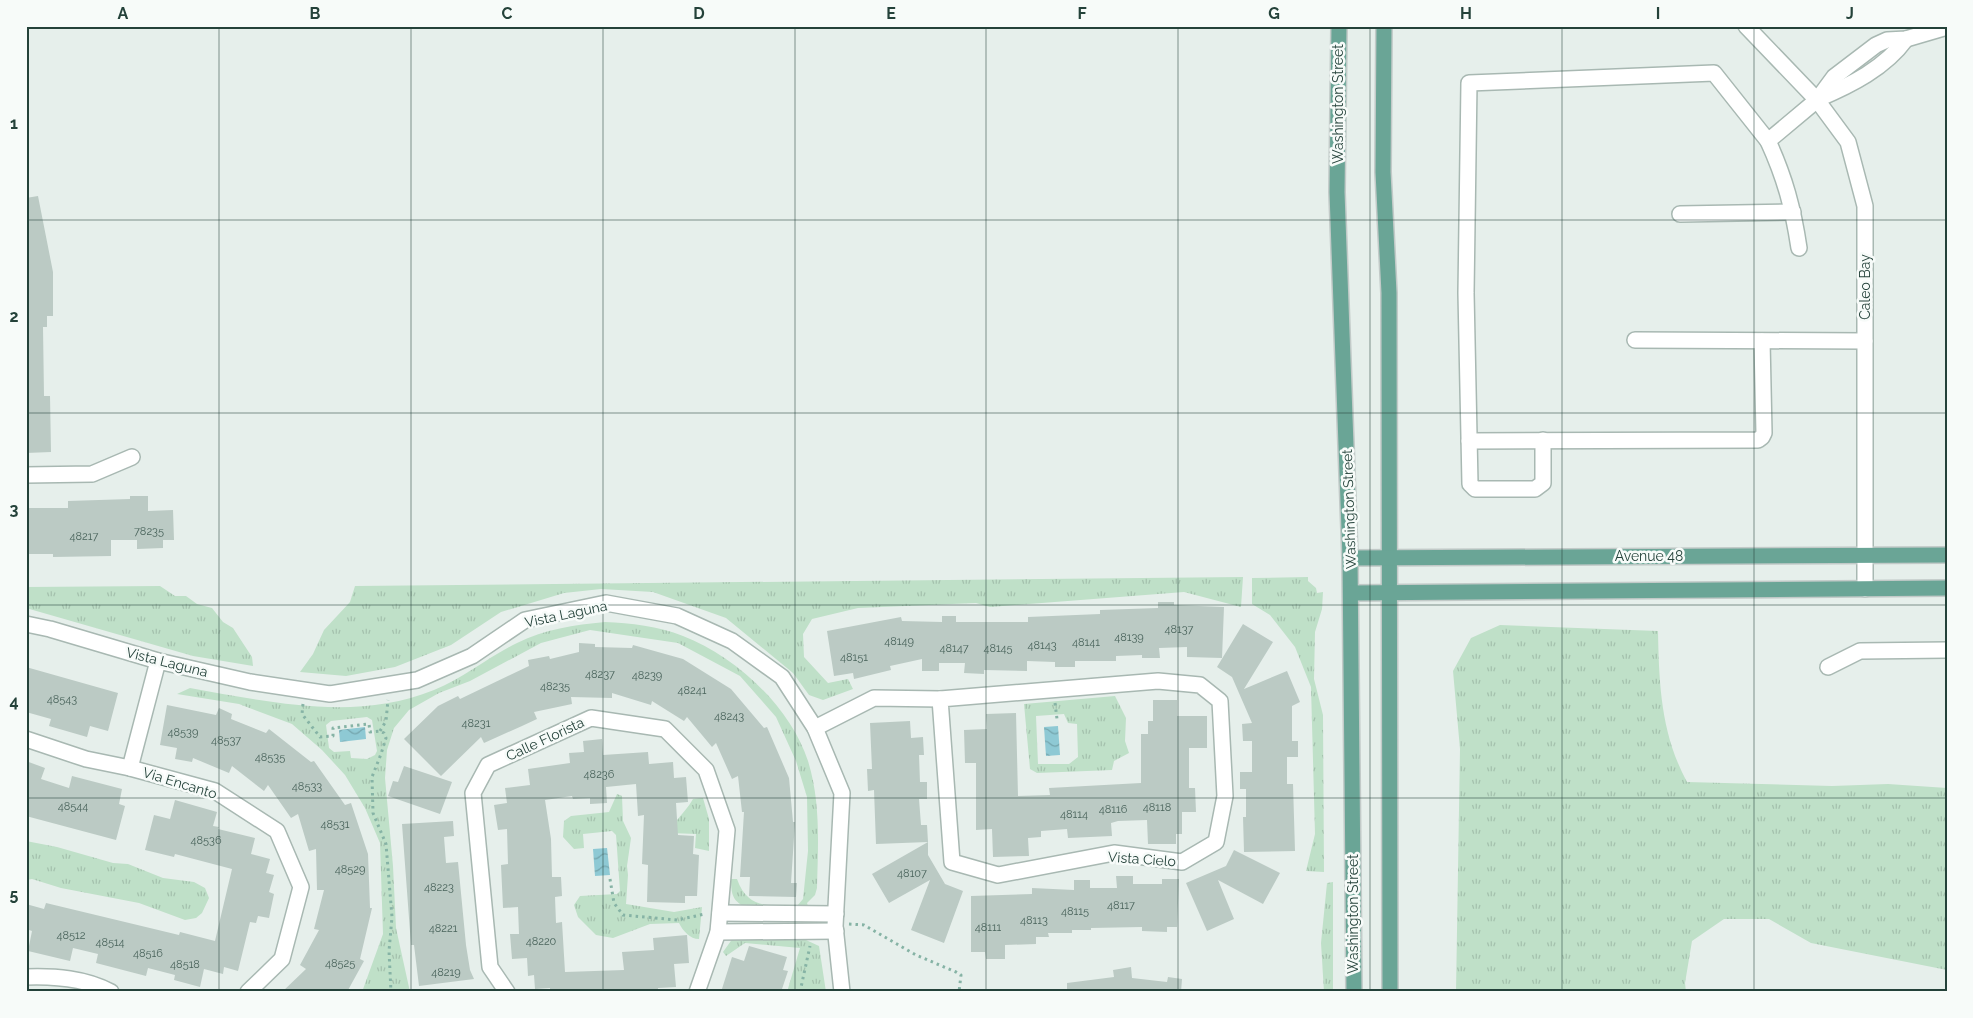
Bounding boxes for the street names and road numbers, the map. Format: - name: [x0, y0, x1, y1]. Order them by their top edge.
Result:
- street label: Washington Street: [1330, 44, 1346, 164]
- street label: Caleo Bay: [1857, 254, 1873, 320]
- street label: Washington Street: [1339, 449, 1359, 569]
- street label: Avenue 48: [1615, 548, 1683, 564]
- street label: Vista Laguna: [523, 597, 609, 631]
- street label: Vista Laguna: [124, 644, 210, 680]
- street label: Calle Florista: [504, 714, 586, 764]
- street label: Via Encanto: [141, 764, 219, 802]
- street label: Vista Cielo: [1107, 849, 1177, 869]
- street label: Washington Street: [1345, 854, 1361, 974]

